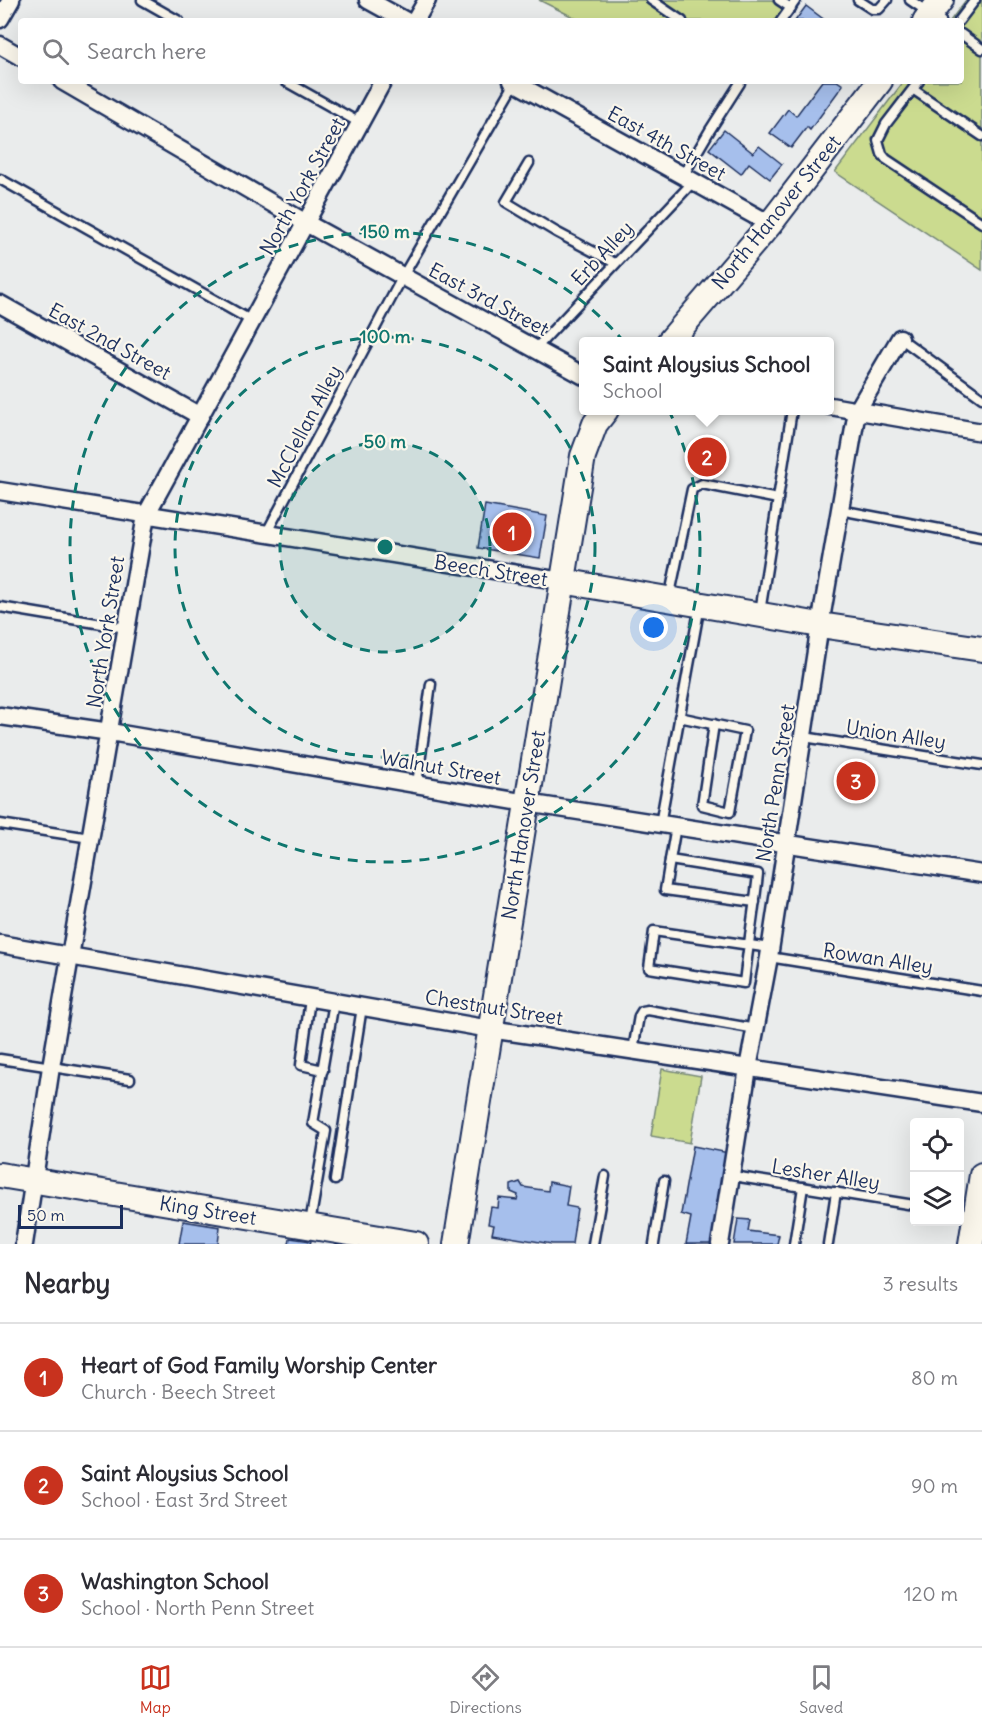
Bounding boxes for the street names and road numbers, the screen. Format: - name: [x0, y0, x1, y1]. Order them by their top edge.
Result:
- street label: East 4th Street: [603, 100, 731, 186]
- street label: North York Street: [254, 113, 350, 259]
- street label: North Hanover Street: [706, 130, 846, 294]
- street label: Erb Alley: [566, 215, 638, 291]
- street label: East 3rd Street: [425, 257, 554, 341]
- street label: East 2nd Street: [44, 297, 176, 385]
- street label: McClellan Alley: [261, 360, 347, 492]
- street label: Beech Street: [432, 549, 550, 591]
- street label: North York Street: [81, 554, 129, 710]
- street label: North Penn Street: [750, 702, 800, 864]
- street label: Union Alley: [844, 714, 948, 754]
- street label: North Hanover Street: [496, 728, 550, 922]
- street label: Walnut Street: [379, 744, 503, 790]
- street label: Rowan Alley: [821, 937, 935, 979]
- street label: Chestnut Street: [423, 984, 565, 1030]
- street label: Lesher Alley: [770, 1153, 882, 1195]
- street label: King Street: [158, 1190, 258, 1230]

